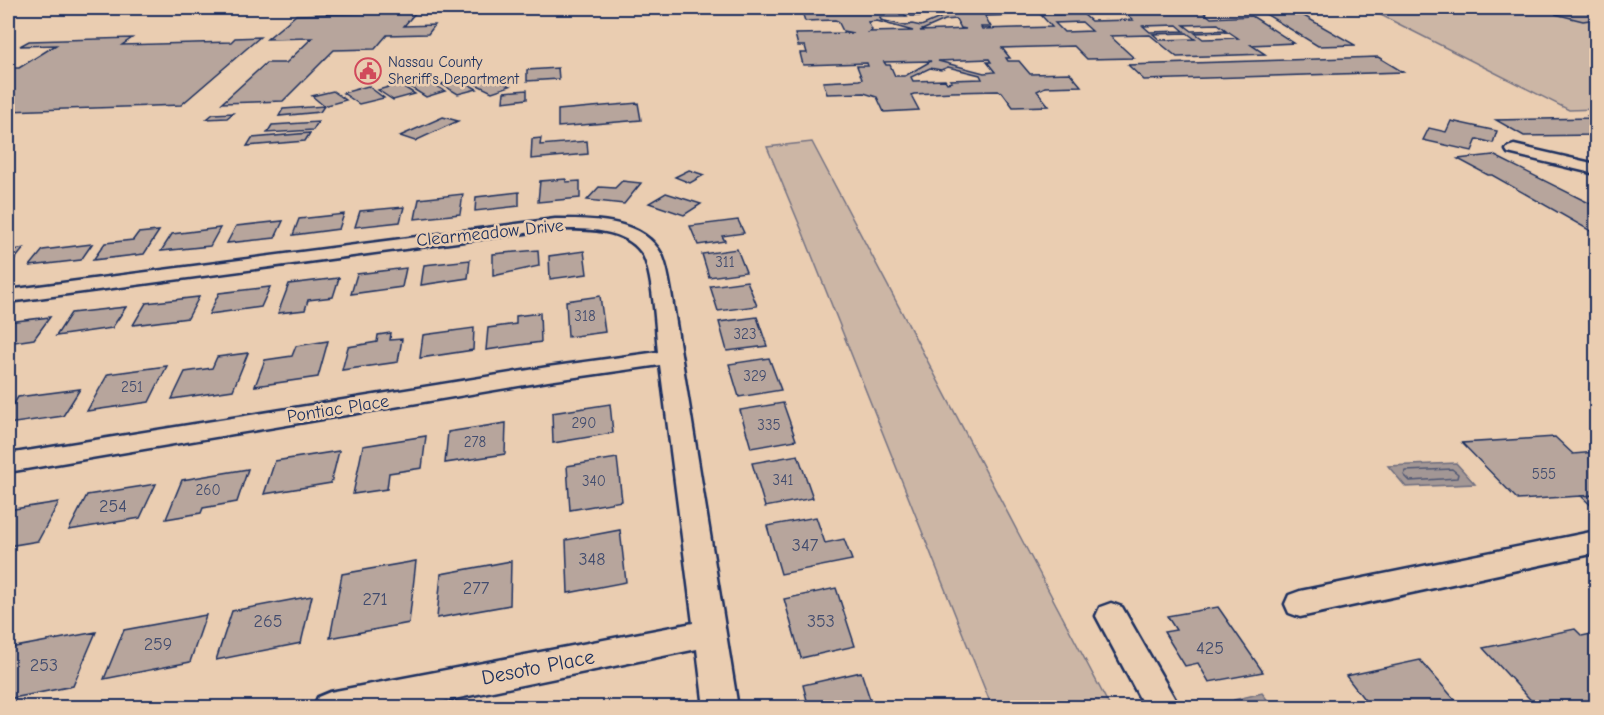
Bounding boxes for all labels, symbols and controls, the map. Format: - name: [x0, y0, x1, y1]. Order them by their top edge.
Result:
- place label: Nassau County Sheriff's Department: [388, 53, 520, 88]
- public building icon: Nassau County Sheriff's Department: [353, 56, 383, 86]
- street label: Clearmeadow Drive: [415, 215, 565, 251]
- house number: 311: [715, 253, 735, 271]
- house number: 318: [574, 307, 596, 325]
- house number: 323: [733, 325, 757, 343]
- house number: 329: [743, 367, 767, 385]
- house number: 251: [121, 378, 143, 396]
- street label: Pontiac Place: [285, 391, 391, 427]
- house number: 290: [572, 414, 596, 432]
- house number: 335: [757, 416, 781, 434]
- house number: 278: [464, 433, 486, 451]
- house number: 555: [1532, 465, 1556, 483]
- house number: 341: [773, 471, 793, 489]
- house number: 340: [582, 472, 606, 490]
- house number: 260: [195, 481, 221, 499]
- house number: 254: [99, 496, 127, 517]
- house number: 347: [792, 535, 819, 556]
- house number: 348: [578, 549, 606, 570]
- house number: 277: [463, 578, 490, 599]
- house number: 271: [362, 589, 388, 610]
- house number: 265: [254, 611, 282, 632]
- house number: 353: [807, 611, 835, 632]
- house number: 259: [144, 634, 172, 655]
- house number: 425: [1196, 638, 1224, 659]
- street label: Desoto Place: [479, 644, 597, 690]
- house number: 253: [30, 655, 58, 676]

